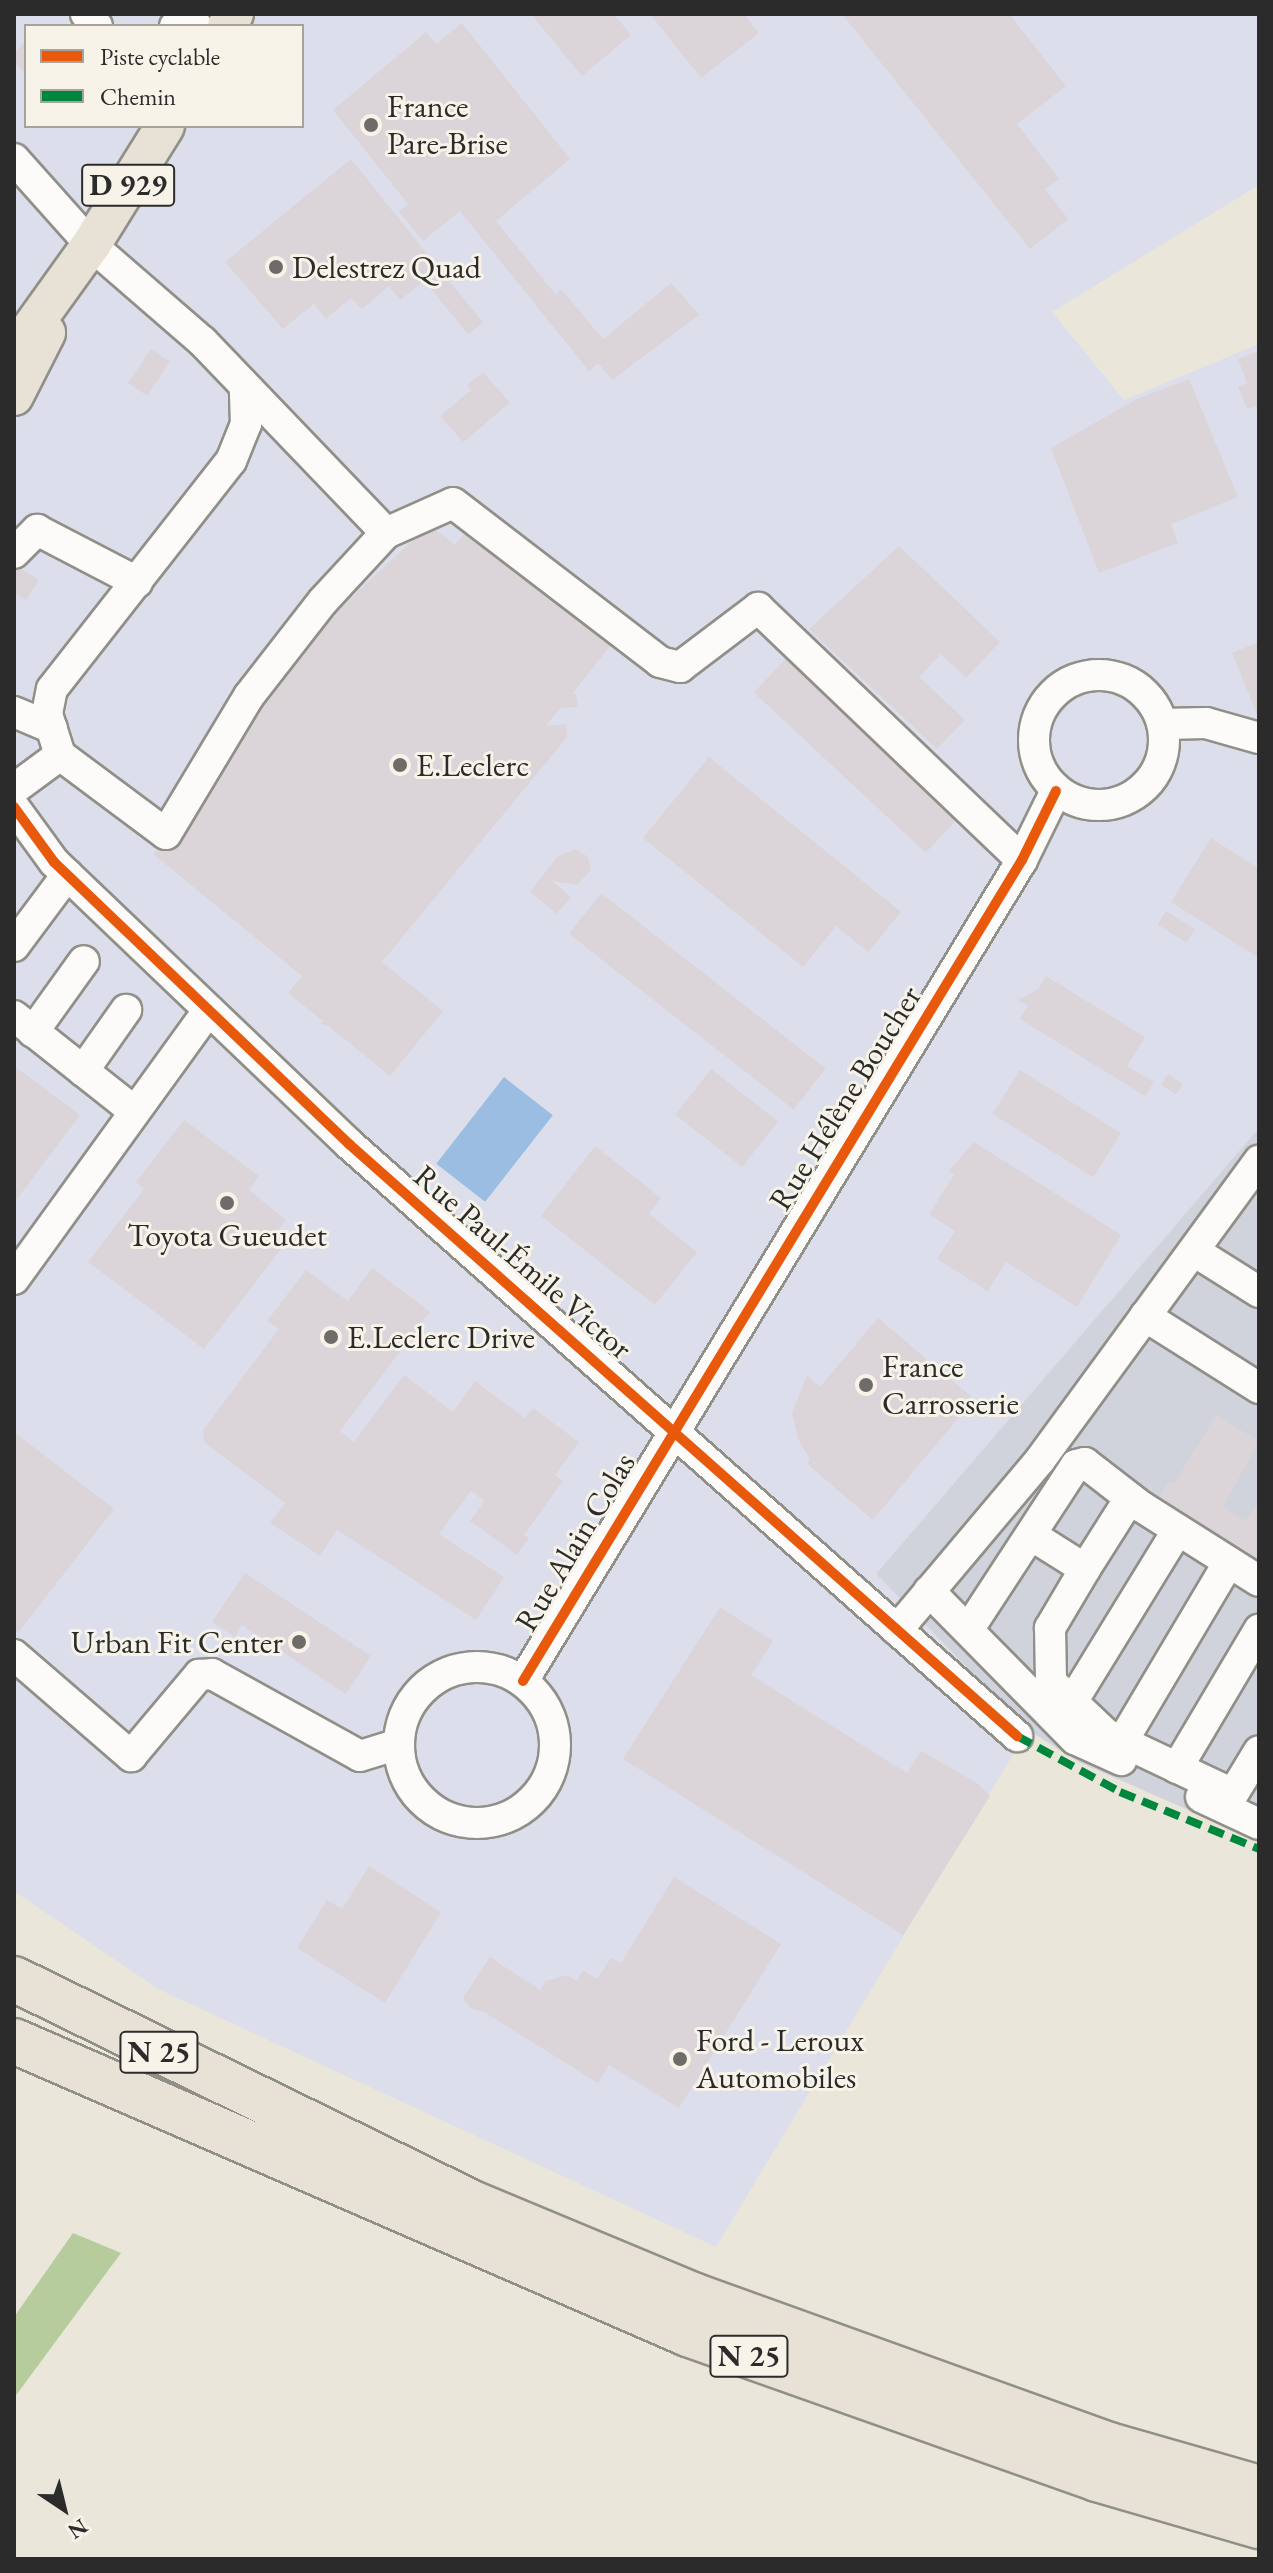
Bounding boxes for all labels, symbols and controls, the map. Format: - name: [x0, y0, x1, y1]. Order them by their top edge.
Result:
- legend: [24, 24, 304, 128]
- text: Piste cyclable: [100, 41, 220, 72]
- text: Chemin: [100, 81, 176, 112]
- place label: France Pare-Brise: [387, 88, 508, 163]
- marker: France Pare-Brise: [362, 116, 380, 134]
- road number: D 929: [80, 159, 176, 211]
- place label: Delestrez Quad: [292, 248, 481, 286]
- marker: Delestrez Quad: [267, 258, 285, 276]
- place label: E.Leclerc: [416, 746, 529, 784]
- marker: E.Leclerc: [391, 756, 409, 774]
- street label: Rue Hélène Boucher: [761, 979, 929, 1217]
- street label: Rue Paul-Émile Victor: [406, 1157, 640, 1367]
- marker: Toyota Gueudet: [218, 1194, 236, 1212]
- place label: Toyota Gueudet: [127, 1216, 327, 1254]
- place label: E.Leclerc Drive: [347, 1318, 535, 1356]
- marker: E.Leclerc Drive: [322, 1328, 340, 1346]
- place label: France Carrosserie: [882, 1348, 1019, 1423]
- marker: France Carrosserie: [857, 1376, 875, 1394]
- street label: Rue Alain Colas: [507, 1446, 643, 1638]
- place label: Urban Fit Center: [71, 1623, 283, 1661]
- marker: Urban Fit Center: [290, 1633, 308, 1651]
- place label: Ford - Leroux Automobiles: [696, 2022, 864, 2097]
- road number: N 25: [119, 2026, 199, 2078]
- marker: Ford - Leroux Automobiles: [671, 2050, 689, 2068]
- road number: N 25: [709, 2330, 789, 2382]
- north arrow: [24, 2469, 104, 2549]
- text: N: [62, 2512, 94, 2546]

